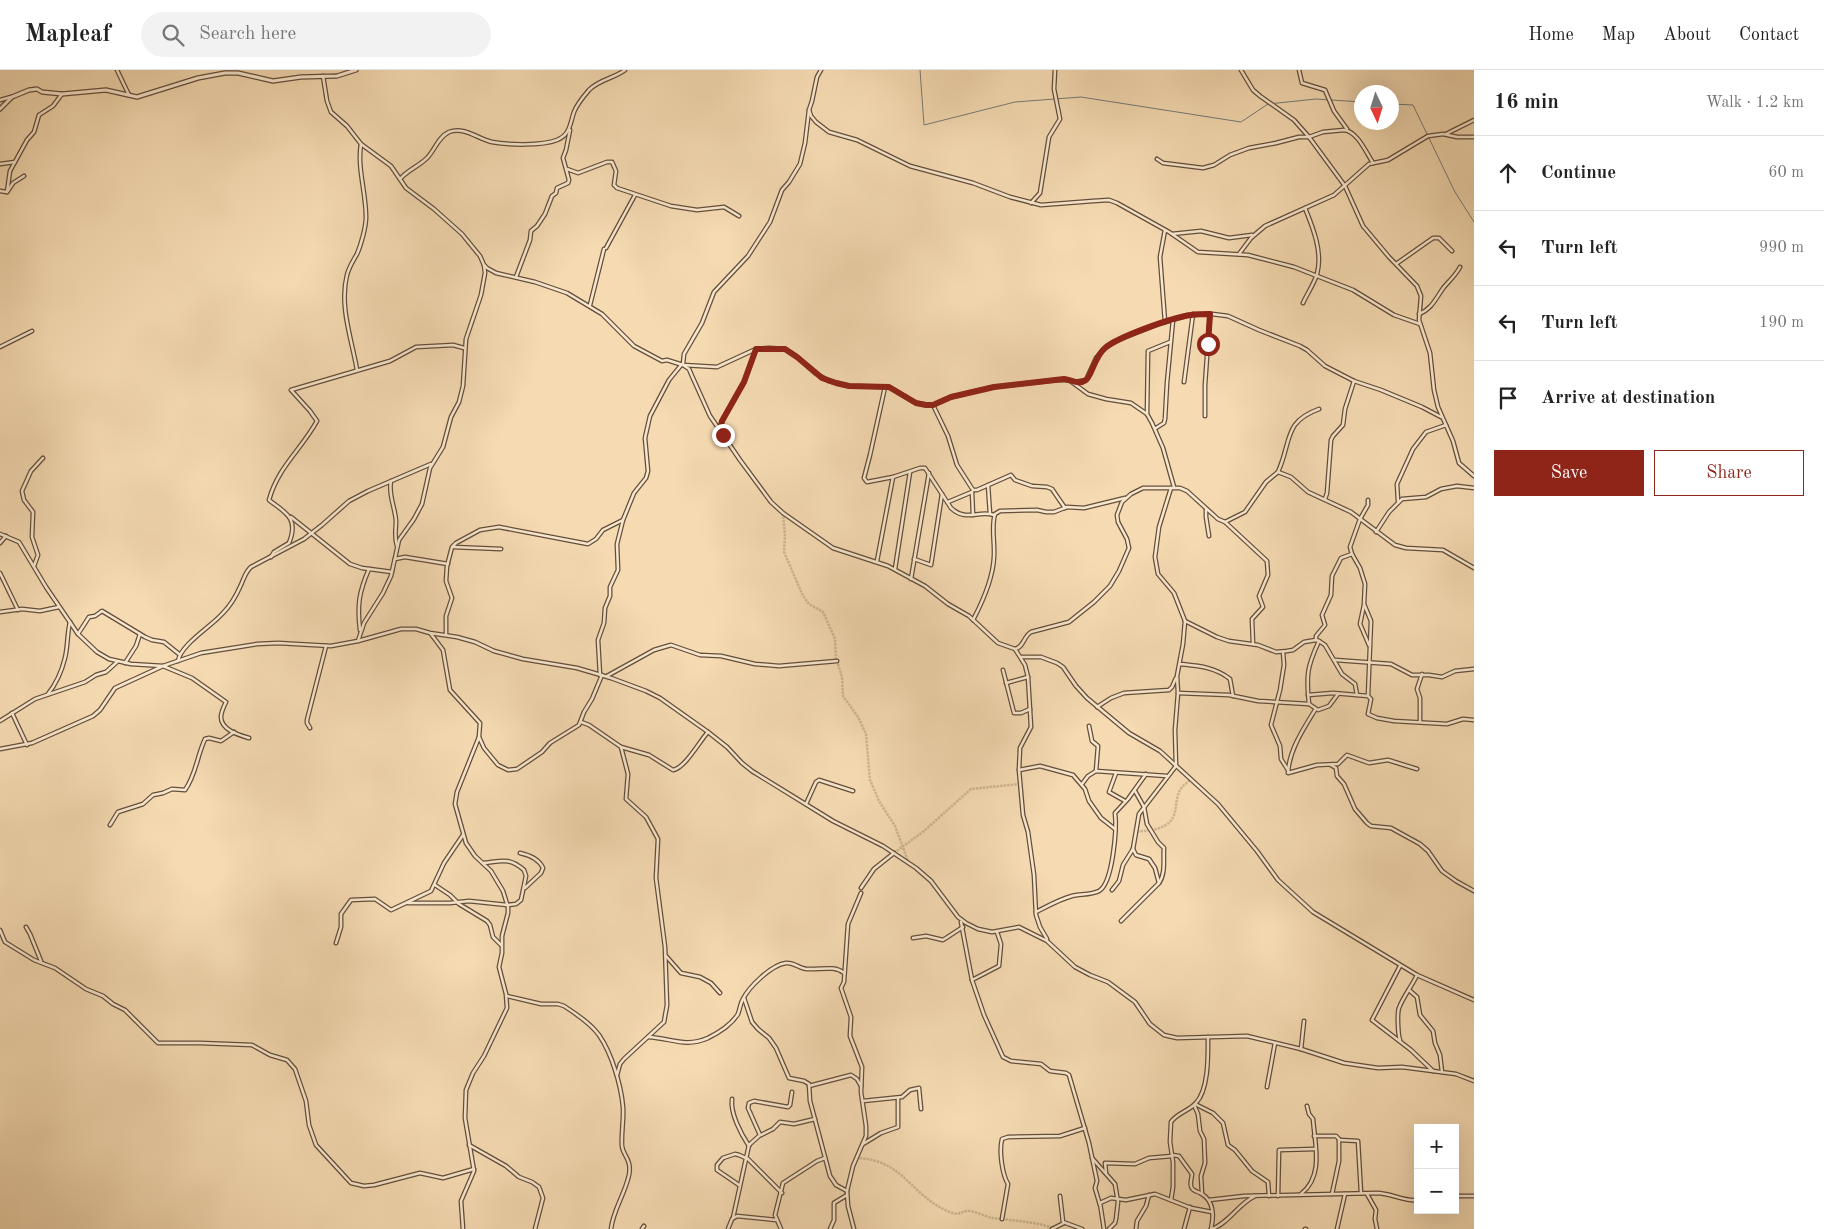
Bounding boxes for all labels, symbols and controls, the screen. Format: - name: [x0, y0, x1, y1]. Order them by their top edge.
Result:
- search box: [141, 12, 491, 57]
- icon: search: [159, 21, 187, 49]
- text: Mapleaf: [25, 23, 111, 47]
- text: Search here: [199, 25, 296, 44]
- text: Home: [1528, 26, 1574, 44]
- text: Map: [1602, 26, 1635, 44]
- text: About: [1663, 26, 1711, 44]
- text: Contact: [1739, 26, 1799, 44]
- north arrow: [1354, 85, 1399, 130]
- text: 16 min: [1494, 92, 1559, 113]
- text: Walk · 1.2 km: [1706, 95, 1804, 111]
- icon: ahead: [1494, 159, 1522, 187]
- text: Continue: [1541, 164, 1616, 183]
- text: 60 m: [1768, 165, 1804, 181]
- icon: left: [1494, 234, 1522, 262]
- text: Turn left: [1541, 239, 1618, 258]
- text: 990 m: [1759, 240, 1804, 256]
- icon: left: [1494, 309, 1522, 337]
- text: Turn left: [1541, 314, 1618, 333]
- text: 190 m: [1759, 315, 1804, 331]
- route start: [1197, 333, 1220, 356]
- icon: arrive: [1494, 384, 1522, 412]
- text: Arrive at destination: [1541, 389, 1715, 408]
- route end: [712, 424, 735, 447]
- button: Save: [1494, 450, 1644, 496]
- button: Share: [1654, 450, 1804, 496]
- map controls: [1414, 1124, 1459, 1214]
- button: +: [1414, 1124, 1459, 1169]
- button: −: [1414, 1169, 1459, 1214]

